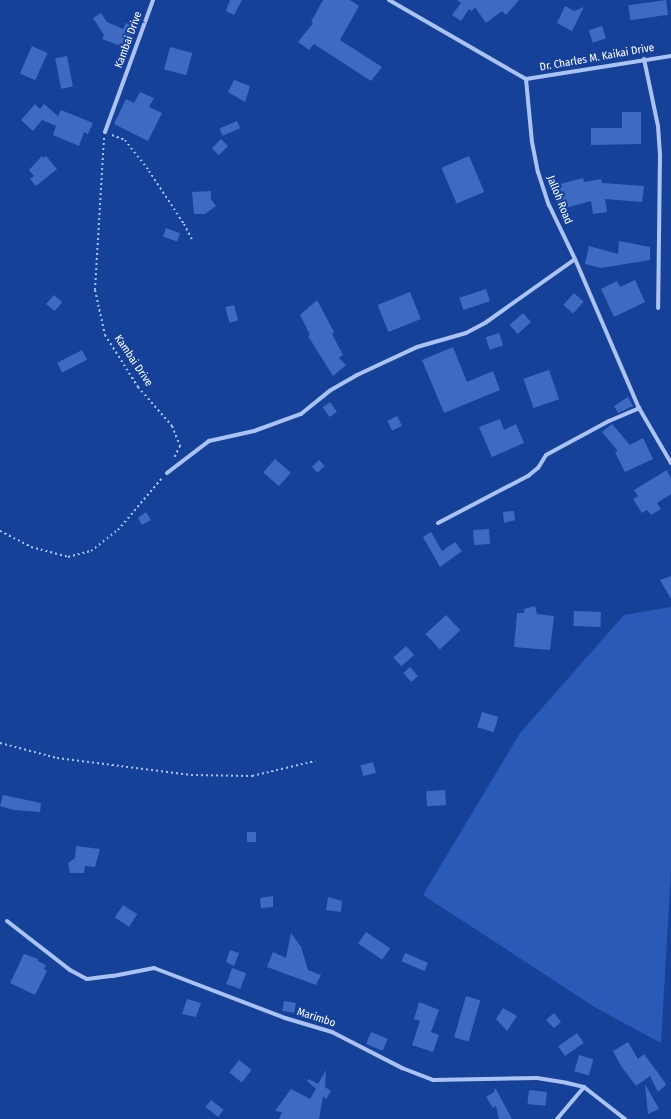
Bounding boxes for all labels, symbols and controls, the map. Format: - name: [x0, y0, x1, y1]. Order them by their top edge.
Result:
- street label: Kambai Drive: [113, 10, 145, 70]
- street label: Dr. Charles M. Kaikai Drive: [539, 41, 655, 75]
- street label: Jalloh Road: [543, 174, 575, 226]
- street label: Kambai Drive: [111, 333, 155, 389]
- street label: Marimbo: [295, 1006, 337, 1030]

